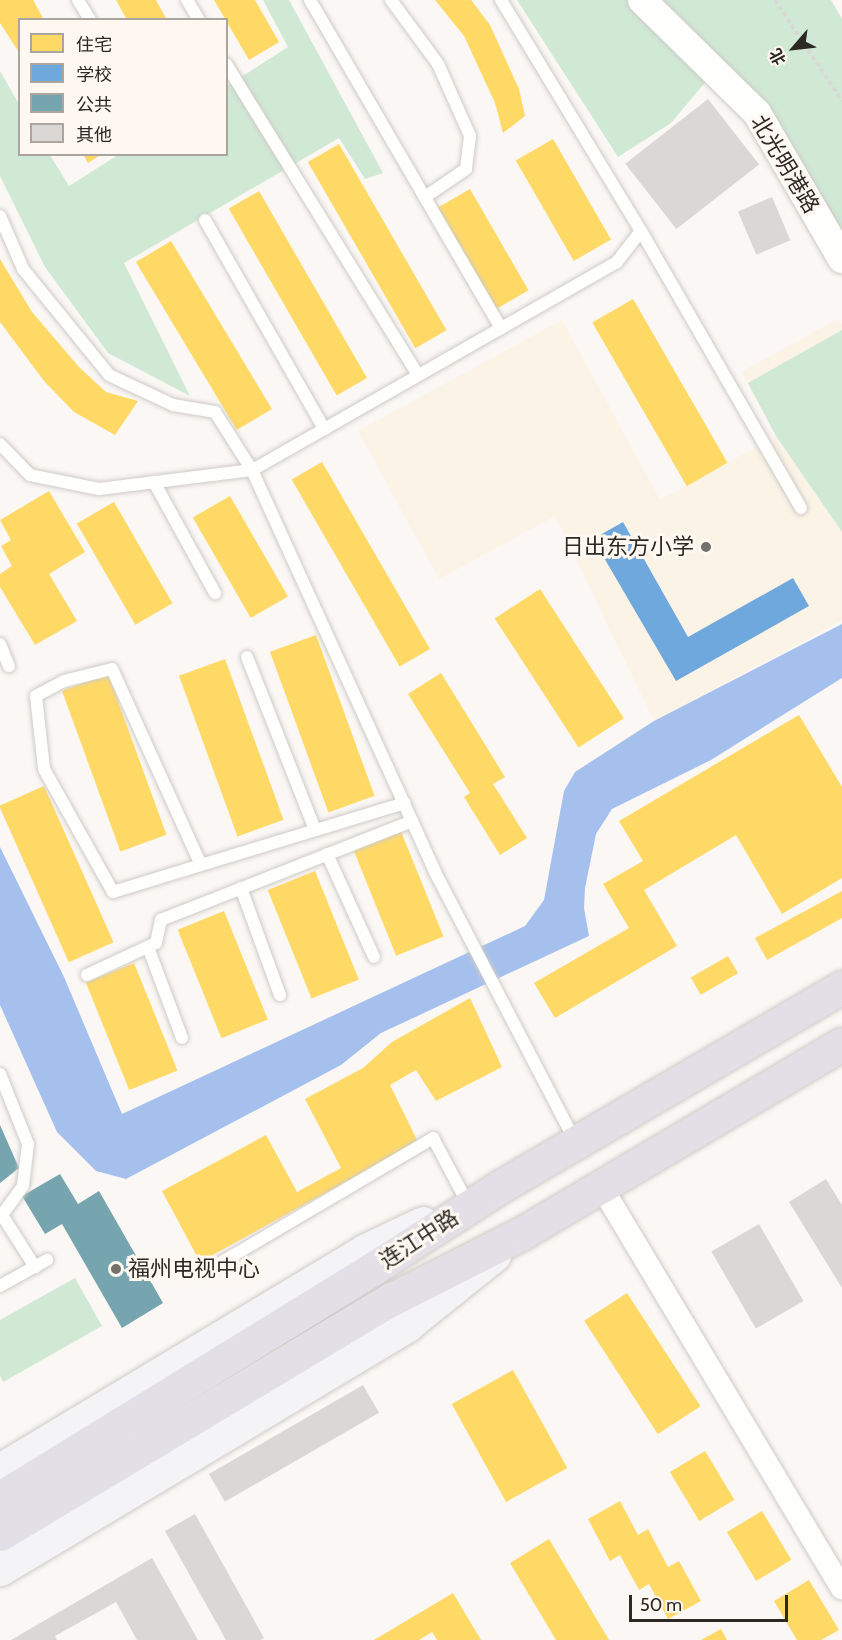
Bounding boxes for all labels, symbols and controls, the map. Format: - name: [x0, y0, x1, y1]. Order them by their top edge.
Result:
- legend: [18, 18, 228, 156]
- north arrow: [764, 18, 824, 78]
- text: 住宅: [76, 34, 112, 56]
- text: 北: [766, 45, 790, 68]
- text: 学校: [76, 64, 112, 86]
- text: 公共: [76, 94, 112, 116]
- street label: 北光明港路: [745, 110, 825, 218]
- text: 其他: [76, 124, 112, 146]
- place label: 日出东方小学: [562, 534, 694, 560]
- marker: 日出东方小学: [699, 540, 713, 554]
- street label: 连江中路: [375, 1204, 463, 1274]
- place label: 福州电视中心: [128, 1256, 260, 1282]
- marker: 福州电视中心: [109, 1262, 123, 1276]
- scale bar: [632, 1583, 791, 1621]
- text: 50 m: [640, 1594, 682, 1616]

